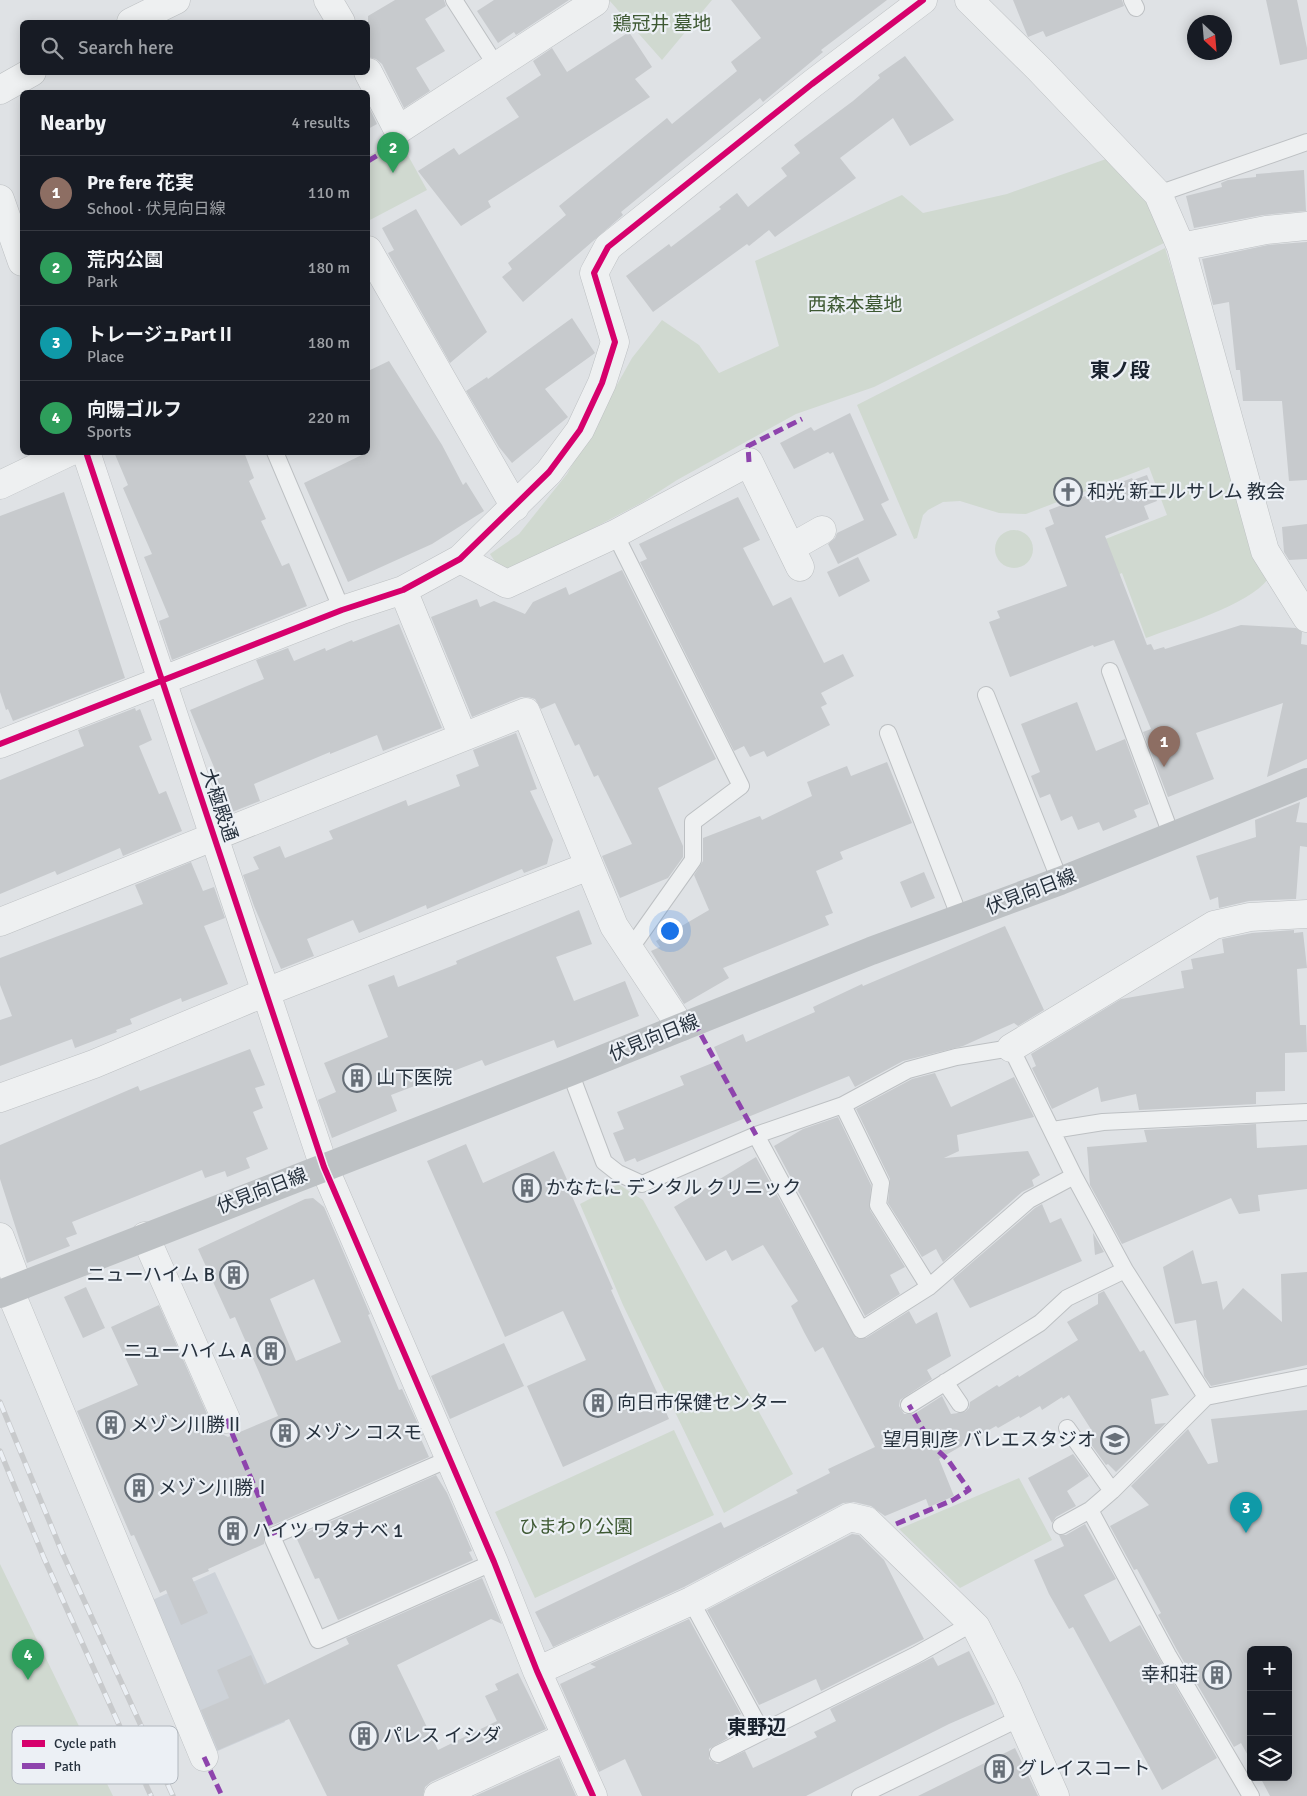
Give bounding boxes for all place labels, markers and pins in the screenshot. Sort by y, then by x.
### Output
pin: 2 [377,132,409,173]
church icon: 和光 新エルサレム 教会 [1053,477,1083,507]
place label: 和光 新エルサレム 教会 [1087,480,1285,504]
pin: 1 [1148,726,1180,767]
building icon: 山下医院 [342,1063,372,1093]
place label: 山下医院 [376,1066,452,1090]
building icon: かなたに デンタル クリニック [512,1173,542,1203]
place label: かなたに デンタル クリニック [546,1176,801,1200]
building icon: ニューハイム B [219,1260,249,1290]
place label: ニューハイム B [86,1263,215,1287]
building icon: ニューハイム A [256,1336,286,1366]
place label: ニューハイム A [123,1339,252,1363]
building icon: 向日市保健センター [583,1388,613,1418]
place label: 向日市保健センター [617,1391,788,1415]
building icon: メゾン川勝Ⅱ [96,1410,126,1440]
place label: メゾン川勝Ⅱ [130,1413,244,1437]
building icon: メゾン コスモ [270,1418,300,1448]
place label: メゾン コスモ [304,1421,422,1445]
school or university icon: 望月則彦 バレエスタジオ [1100,1425,1130,1455]
place label: 望月則彦 バレエスタジオ [883,1428,1096,1452]
building icon: メゾン川勝Ⅰ [124,1473,154,1503]
place label: メゾン川勝Ⅰ [158,1476,272,1500]
pin: 3 [1230,1492,1262,1533]
building icon: ハイツ ワタナベ 1 [218,1516,248,1546]
place label: ハイツ ワタナベ 1 [252,1519,403,1543]
pin: 4 [12,1639,44,1680]
building icon: 幸和荘 [1202,1660,1232,1690]
place label: 幸和荘 [1141,1663,1198,1687]
building icon: パレス イシダ [349,1721,379,1751]
place label: パレス イシダ [383,1724,501,1748]
building icon: グレイスコート [984,1754,1014,1784]
place label: グレイスコート [1018,1757,1150,1781]

